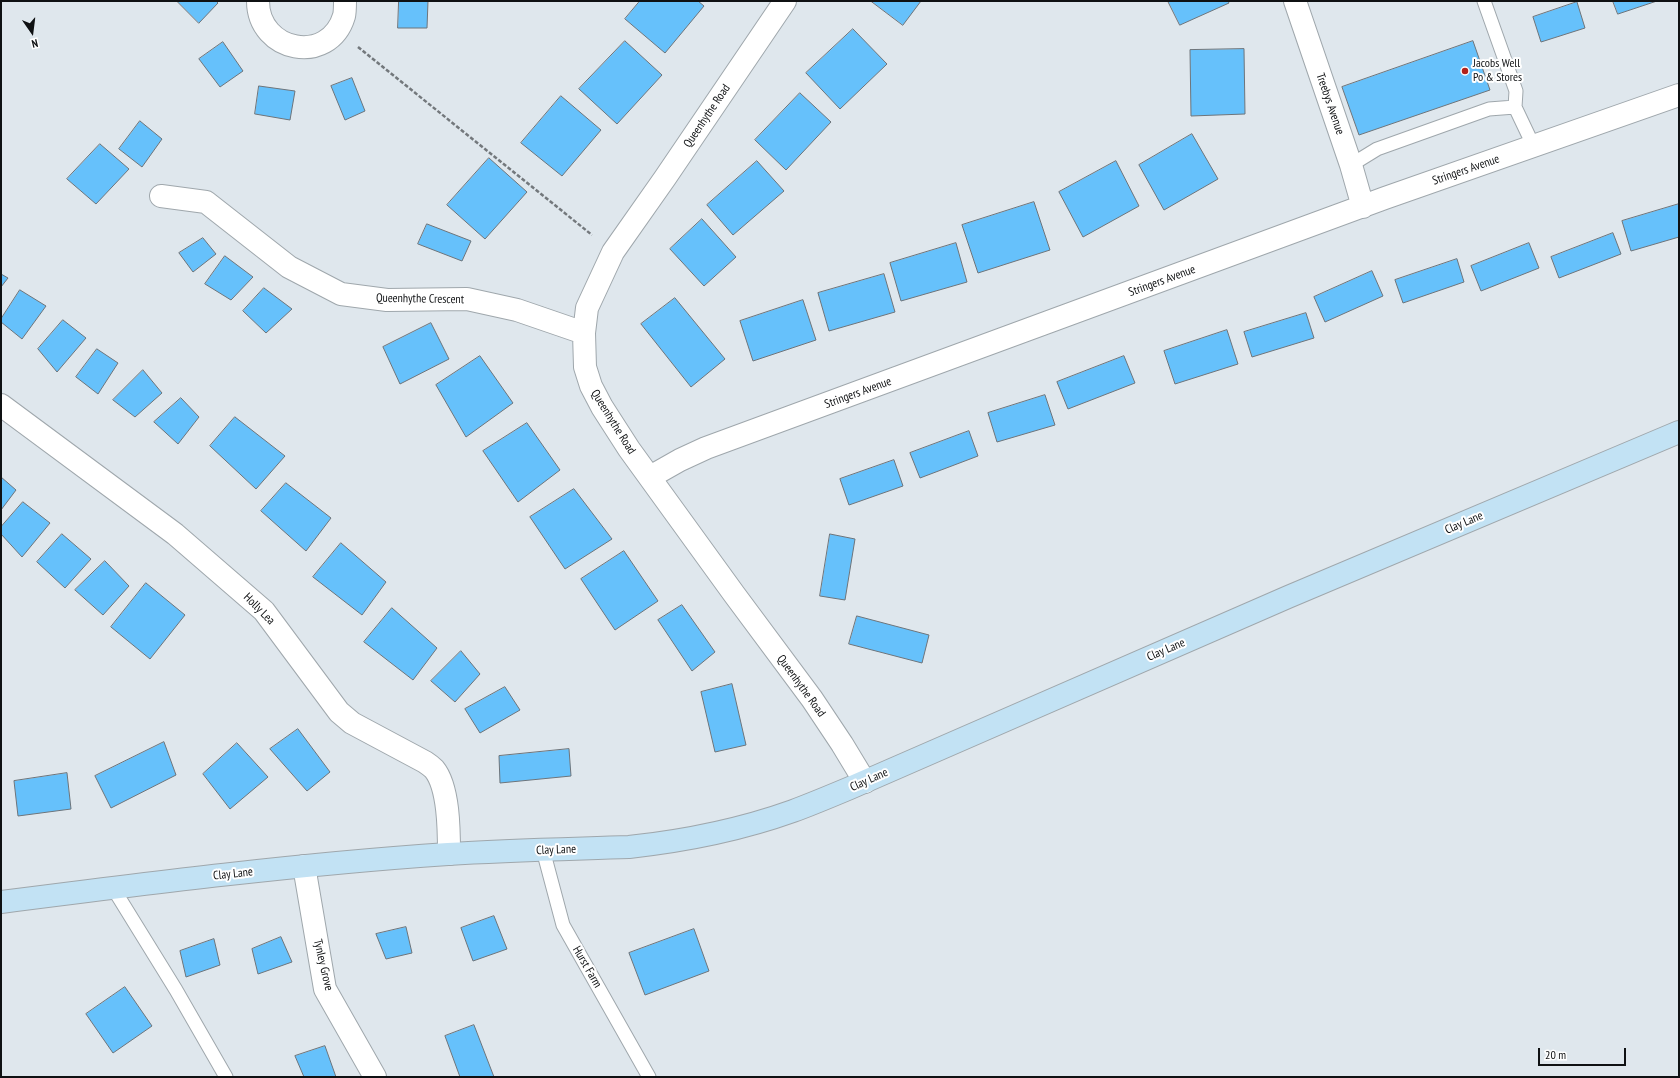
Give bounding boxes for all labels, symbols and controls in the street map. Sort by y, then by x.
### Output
north arrow [12,12,52,52]
text: N [30,36,39,51]
place label: Jacobs Well Po & Stores [1473,57,1522,85]
marker: Jacobs Well Po & Stores [1460,66,1470,76]
street label: Treebys Avenue [1313,71,1347,137]
street label: Queenhythe Road [681,82,733,150]
street label: Stringers Avenue [1431,152,1501,188]
street label: Stringers Avenue [1127,262,1197,300]
street label: Queenhythe Crescent [376,291,464,307]
street label: Stringers Avenue [823,374,893,412]
street label: Queenhythe Road [587,387,639,457]
street label: Clay Lane [1443,509,1485,537]
street label: Holly Lea [240,590,278,628]
street label: Clay Lane [1145,636,1187,664]
street label: Queenhythe Road [774,652,828,720]
street label: Clay Lane [848,765,890,795]
street label: Clay Lane [536,842,576,858]
street label: Clay Lane [212,865,254,883]
street label: Tynley Grove [310,938,336,992]
street label: Hurst Farm [569,944,605,990]
scale bar [1540,1040,1628,1066]
text: 20 m [1545,1047,1566,1062]

